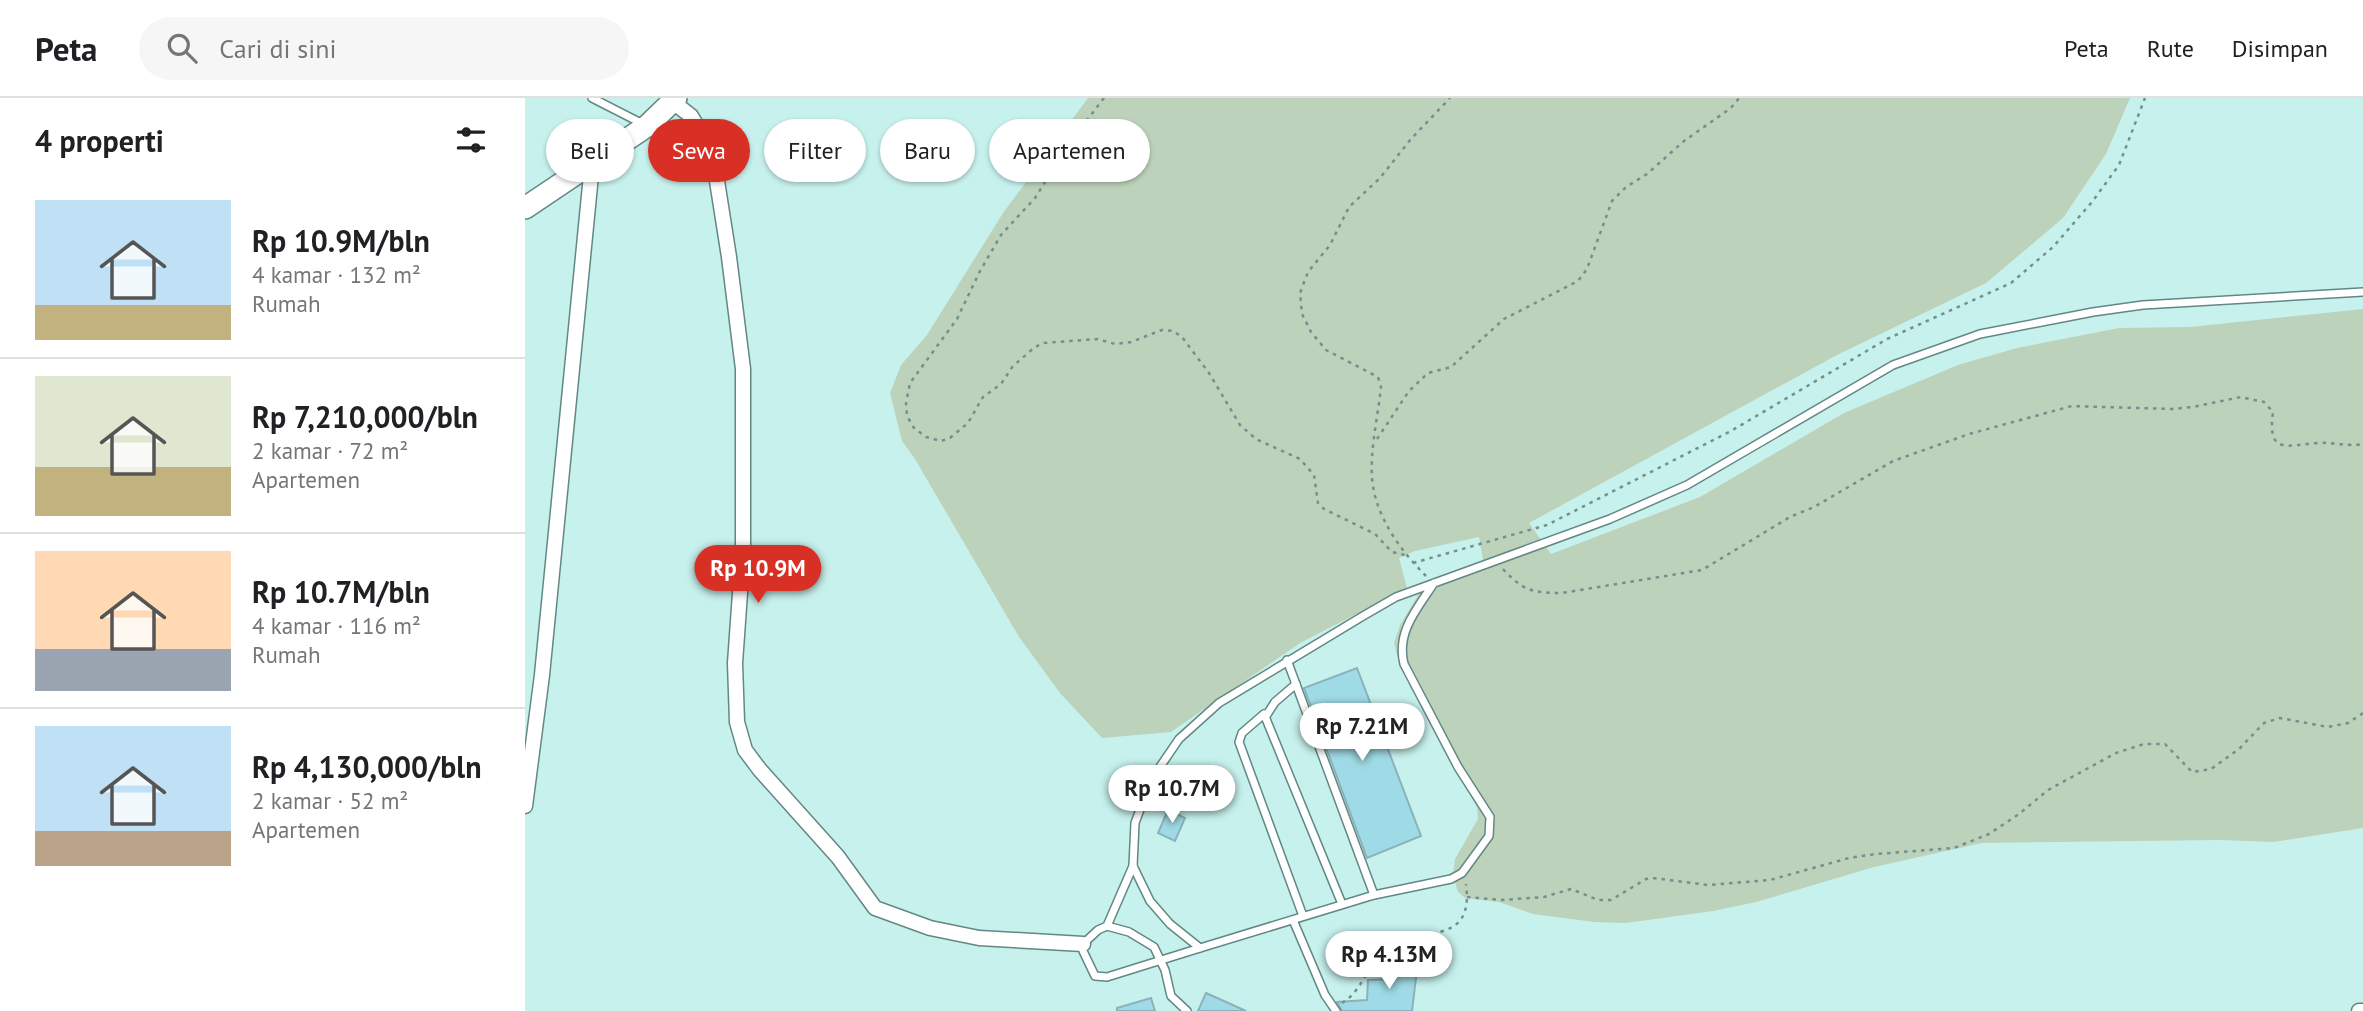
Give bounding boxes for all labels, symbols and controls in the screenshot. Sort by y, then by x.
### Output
search box [139,17,629,80]
text: Peta [35,27,97,70]
icon: search [163,29,201,67]
text: Cari di sini [219,32,336,65]
text: Peta [2064,33,2109,64]
text: Rute [2147,33,2194,64]
text: Disimpan [2232,33,2328,64]
chip: Beli [546,119,634,182]
chip: Sewa [648,119,750,182]
chip: Filter [764,119,866,182]
chip: Baru [880,119,975,182]
chip: Apartemen [989,119,1150,182]
text: 4 properti [35,121,164,160]
icon: filters [452,121,490,159]
text: Rp 10.9M/bln [252,221,430,260]
icon: home [91,228,175,312]
text: 4 kamar · 132 m² [252,260,421,289]
text: Rumah [252,289,321,318]
text: Rp 7,210,000/bln [252,397,478,436]
icon: home [91,404,175,488]
text: 2 kamar · 72 m² [252,436,408,465]
text: Apartemen [252,465,360,494]
pin: Rp 10.9M [686,546,830,605]
text: Rp 10.9M [710,553,806,582]
text: Rp 10.7M/bln [252,572,430,611]
icon: home [91,579,175,663]
text: 4 kamar · 116 m² [252,611,421,640]
text: Rumah [252,640,321,669]
pin: Rp 7.21M [1290,704,1434,763]
text: Rp 7.21M [1316,711,1408,740]
text: Rp 4,130,000/bln [252,747,482,786]
icon: home [91,754,175,838]
pin: Rp 10.7M [1100,766,1244,825]
text: Rp 10.7M [1124,773,1220,802]
text: 2 kamar · 52 m² [252,786,408,815]
text: Apartemen [252,815,360,844]
pin: Rp 4.13M [1317,932,1461,991]
text: Rp 4.13M [1341,939,1437,968]

